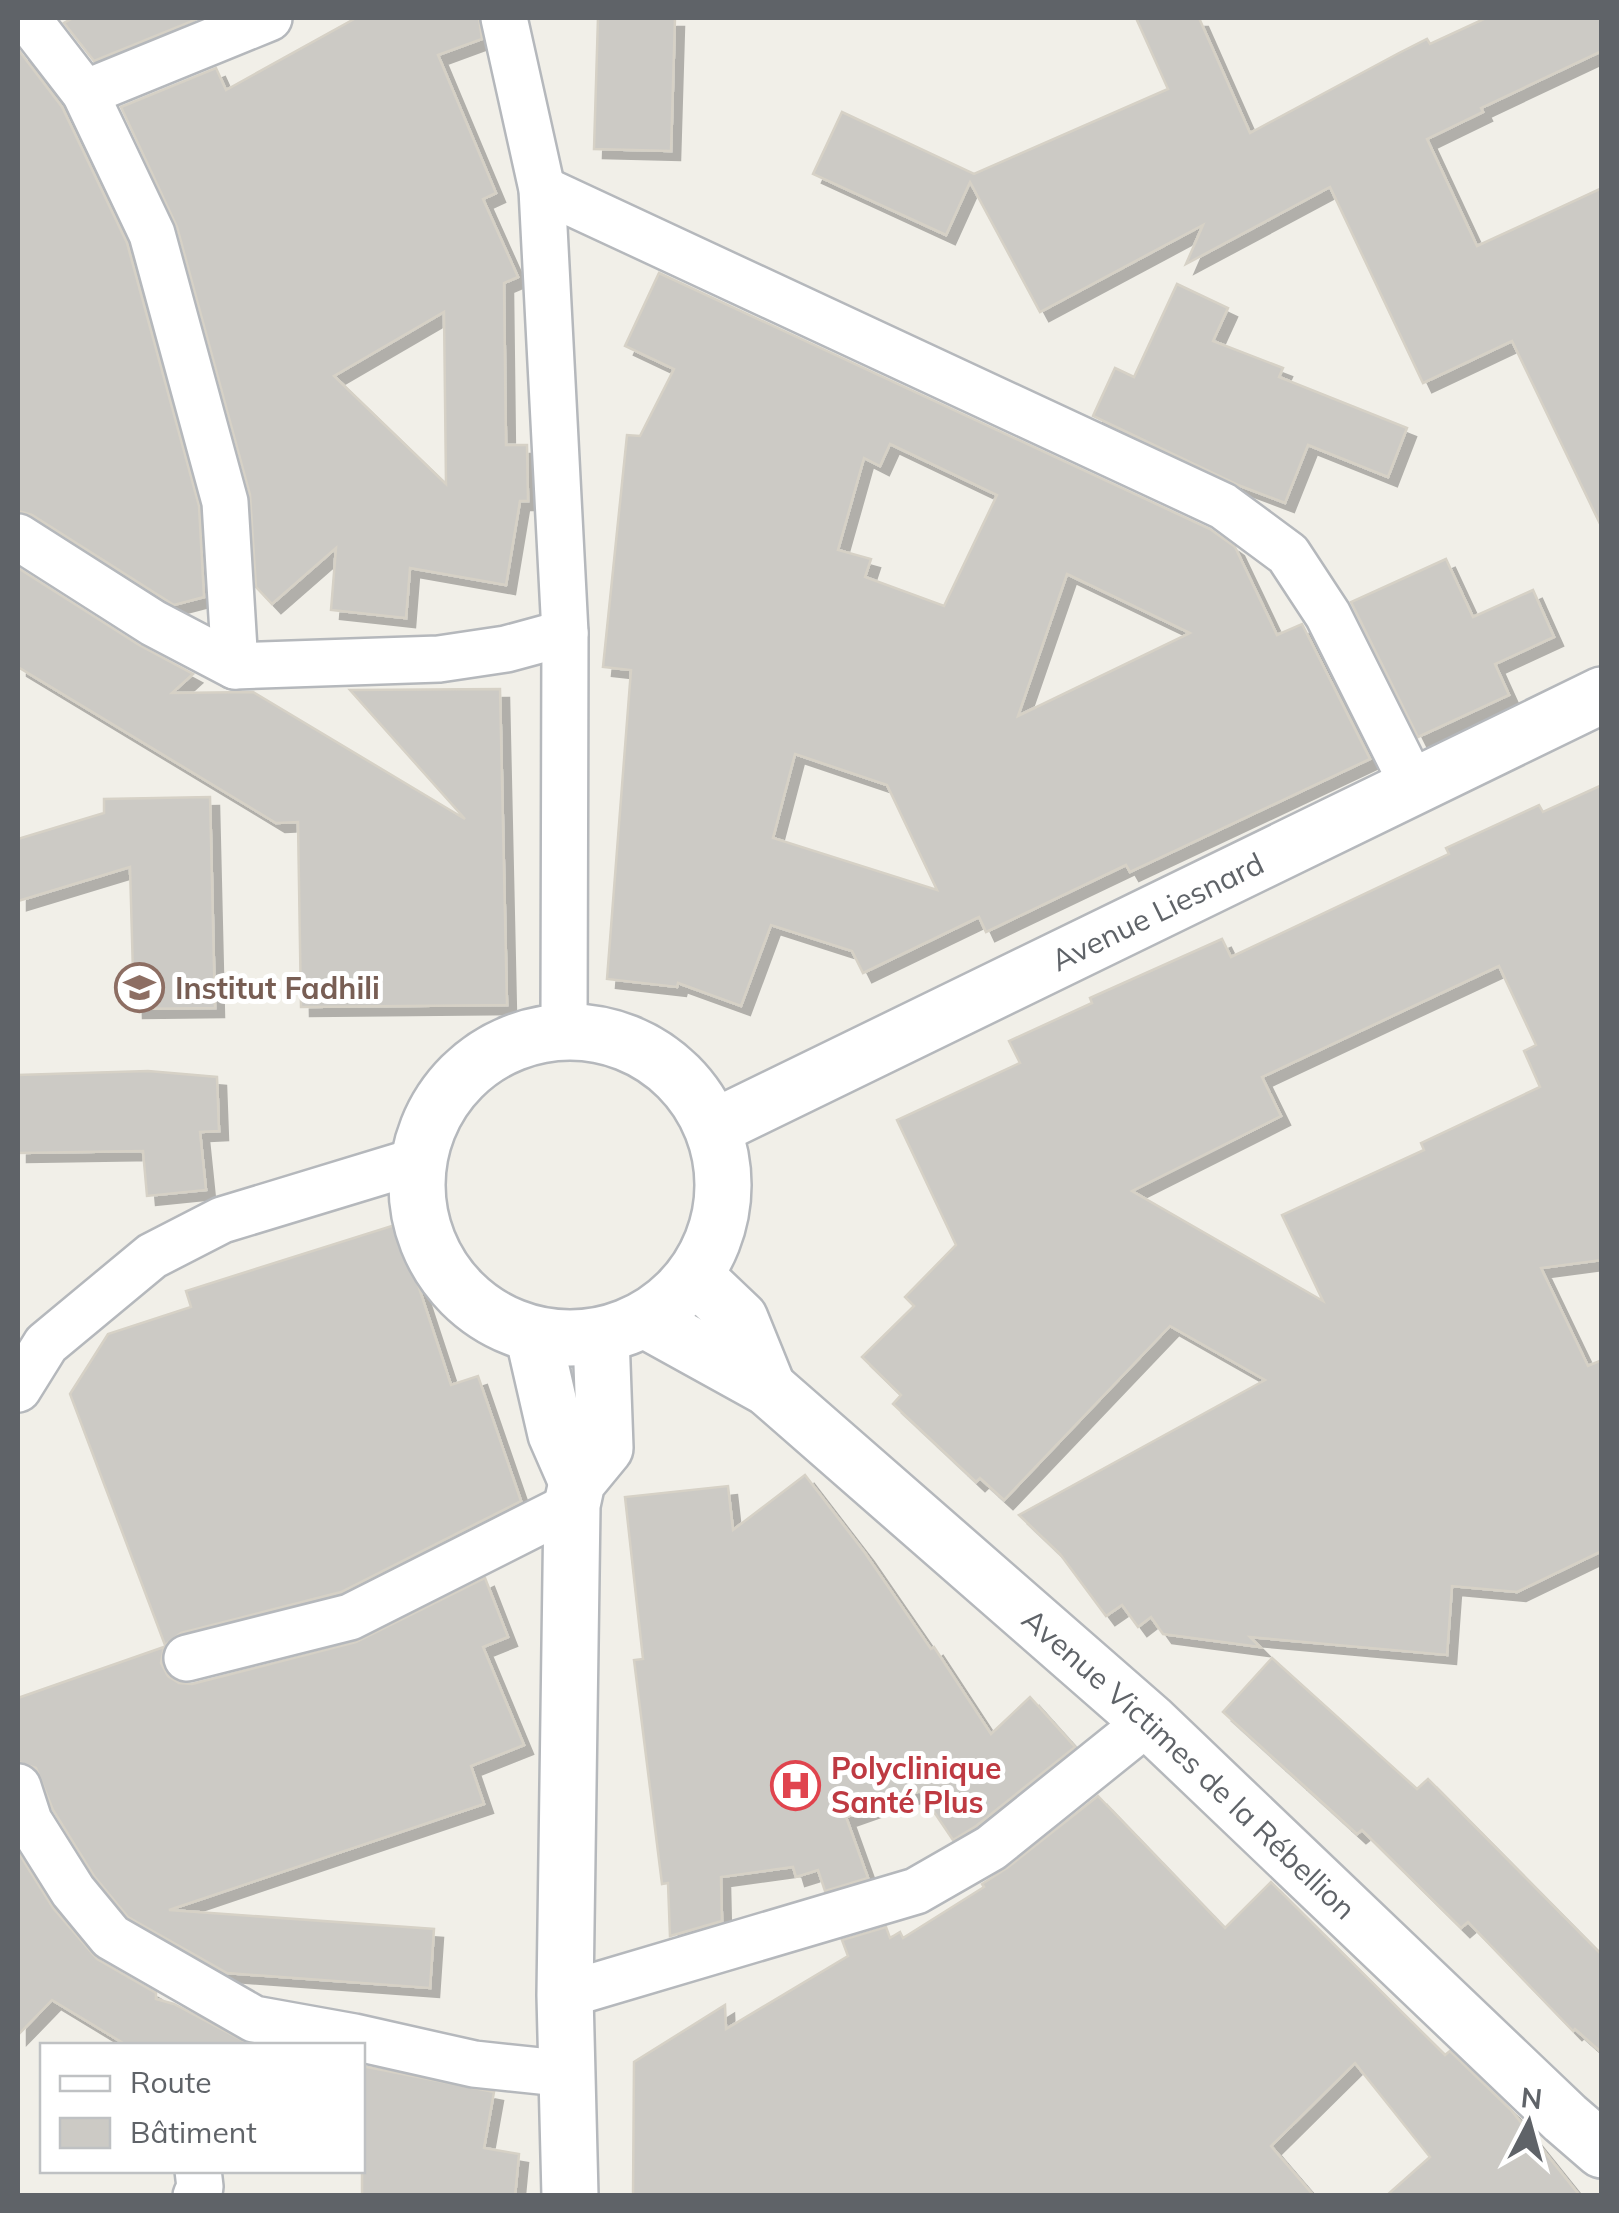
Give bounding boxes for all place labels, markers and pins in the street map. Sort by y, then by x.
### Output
school or university icon: Institut Fadhili [114,962,166,1014]
place label: Institut Fadhili [175,969,380,1007]
place label: Polyclinique Santé Plus [831,1749,1001,1821]
hospital icon: Polyclinique Santé Plus [770,1759,822,1811]

